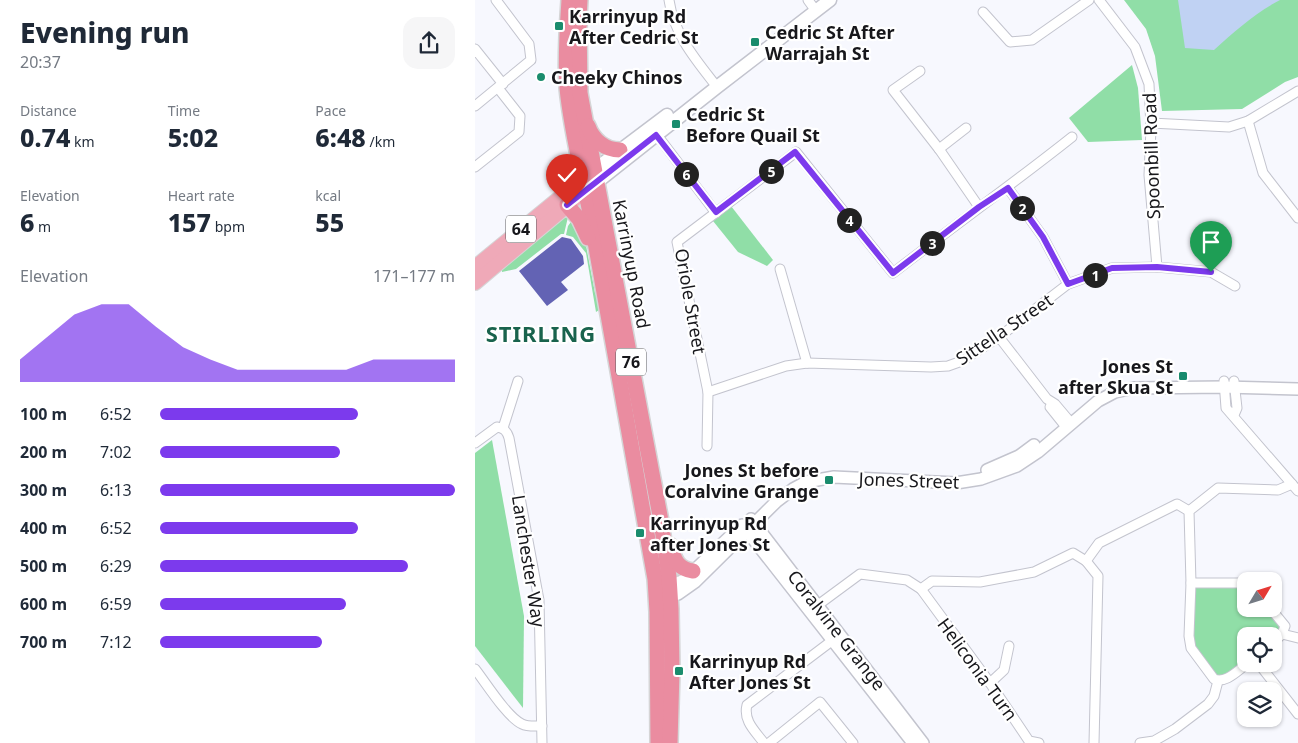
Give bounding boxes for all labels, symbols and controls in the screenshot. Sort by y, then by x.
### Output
place label: Karrinyup Rd After Cedric St [569,4,699,49]
text: Evening run [20,13,189,51]
button: share [403,17,455,69]
marker: Karrinyup Rd After Cedric St [553,20,565,32]
place label: Cedric St After Warrajah St [765,20,895,65]
marker: Cedric St After Warrajah St [749,36,761,48]
text: 20:37 [20,51,61,73]
place label: Cheeky Chinos [551,65,683,89]
marker: Cheeky Chinos [535,71,547,83]
street label: Spoonbill Road [1137,92,1165,220]
text: Distance [20,101,77,120]
text: Time [168,101,200,120]
text: Pace [315,101,346,120]
place label: Cedric St Before Quail St [686,102,820,147]
marker: Cedric St Before Quail St [670,118,682,130]
text: 0.74 [20,120,70,154]
text: 5:02 [168,120,218,154]
text: 6:48 [315,120,366,154]
text: km [70,132,95,151]
text: /km [366,132,395,151]
pin [546,154,588,205]
pin: 5 [759,158,783,184]
icon: check [553,161,581,189]
pin: 6 [673,162,699,186]
text: 5 [767,162,776,181]
text: 6 [682,165,691,184]
text: Elevation [20,186,80,205]
text: Heart rate [168,186,235,205]
text: kcal [315,186,341,205]
pin: 2 [1009,196,1035,220]
street label: Karrinyup Road [608,197,656,331]
text: 2 [1018,199,1027,218]
text: 6 [20,205,34,239]
text: 157 [168,205,211,239]
text: 55 [315,205,344,239]
pin: 4 [837,208,861,232]
text: 4 [845,211,854,230]
road number: 64 [506,215,536,242]
text: m [34,217,51,236]
text: bpm [211,217,245,236]
pin [1190,221,1232,272]
icon: arrive [1197,228,1225,256]
pin: 3 [919,230,945,256]
text: 3 [928,234,937,253]
street label: Oriole Street [670,246,712,356]
pin: 1 [1083,262,1107,288]
text: Elevation [20,265,88,287]
text: 171–177 m [373,265,455,287]
text: 1 [1091,266,1100,285]
street label: Sittella Street [951,287,1058,370]
district label: STIRLING [486,318,596,348]
road number: 76 [616,348,646,376]
place label: Jones St after Skua St [1058,354,1173,399]
marker: Jones St after Skua St [1177,370,1189,382]
text: 100 m [20,403,67,425]
text: 6:52 [100,403,132,425]
text: 200 m [20,441,67,463]
text: 7:02 [100,441,132,463]
place label: Jones St before Coralvine Grange [664,458,819,503]
street label: Jones Street [856,466,960,494]
marker: Jones St before Coralvine Grange [823,474,835,486]
text: 300 m [20,479,67,501]
text: 6:13 [100,479,132,501]
street label: Lanchester Way [507,493,551,630]
place label: Karrinyup Rd after Jones St [650,511,770,556]
text: 400 m [20,517,67,539]
text: 6:52 [100,517,132,539]
marker: Karrinyup Rd after Jones St [634,527,646,539]
text: 500 m [20,555,67,577]
text: 6:29 [100,555,132,577]
street label: Coralvine Grange [782,565,892,695]
north arrow [1237,572,1283,618]
map controls [1237,572,1282,727]
text: 600 m [20,593,67,615]
text: 6:59 [100,593,132,615]
street label: Heliconia Turn [933,613,1023,725]
button: locate [1237,627,1282,672]
text: 700 m [20,631,67,653]
text: 7:12 [100,631,132,653]
place label: Karrinyup Rd After Jones St [689,649,811,694]
marker: Karrinyup Rd After Jones St [673,665,685,677]
button: layers [1237,682,1282,727]

